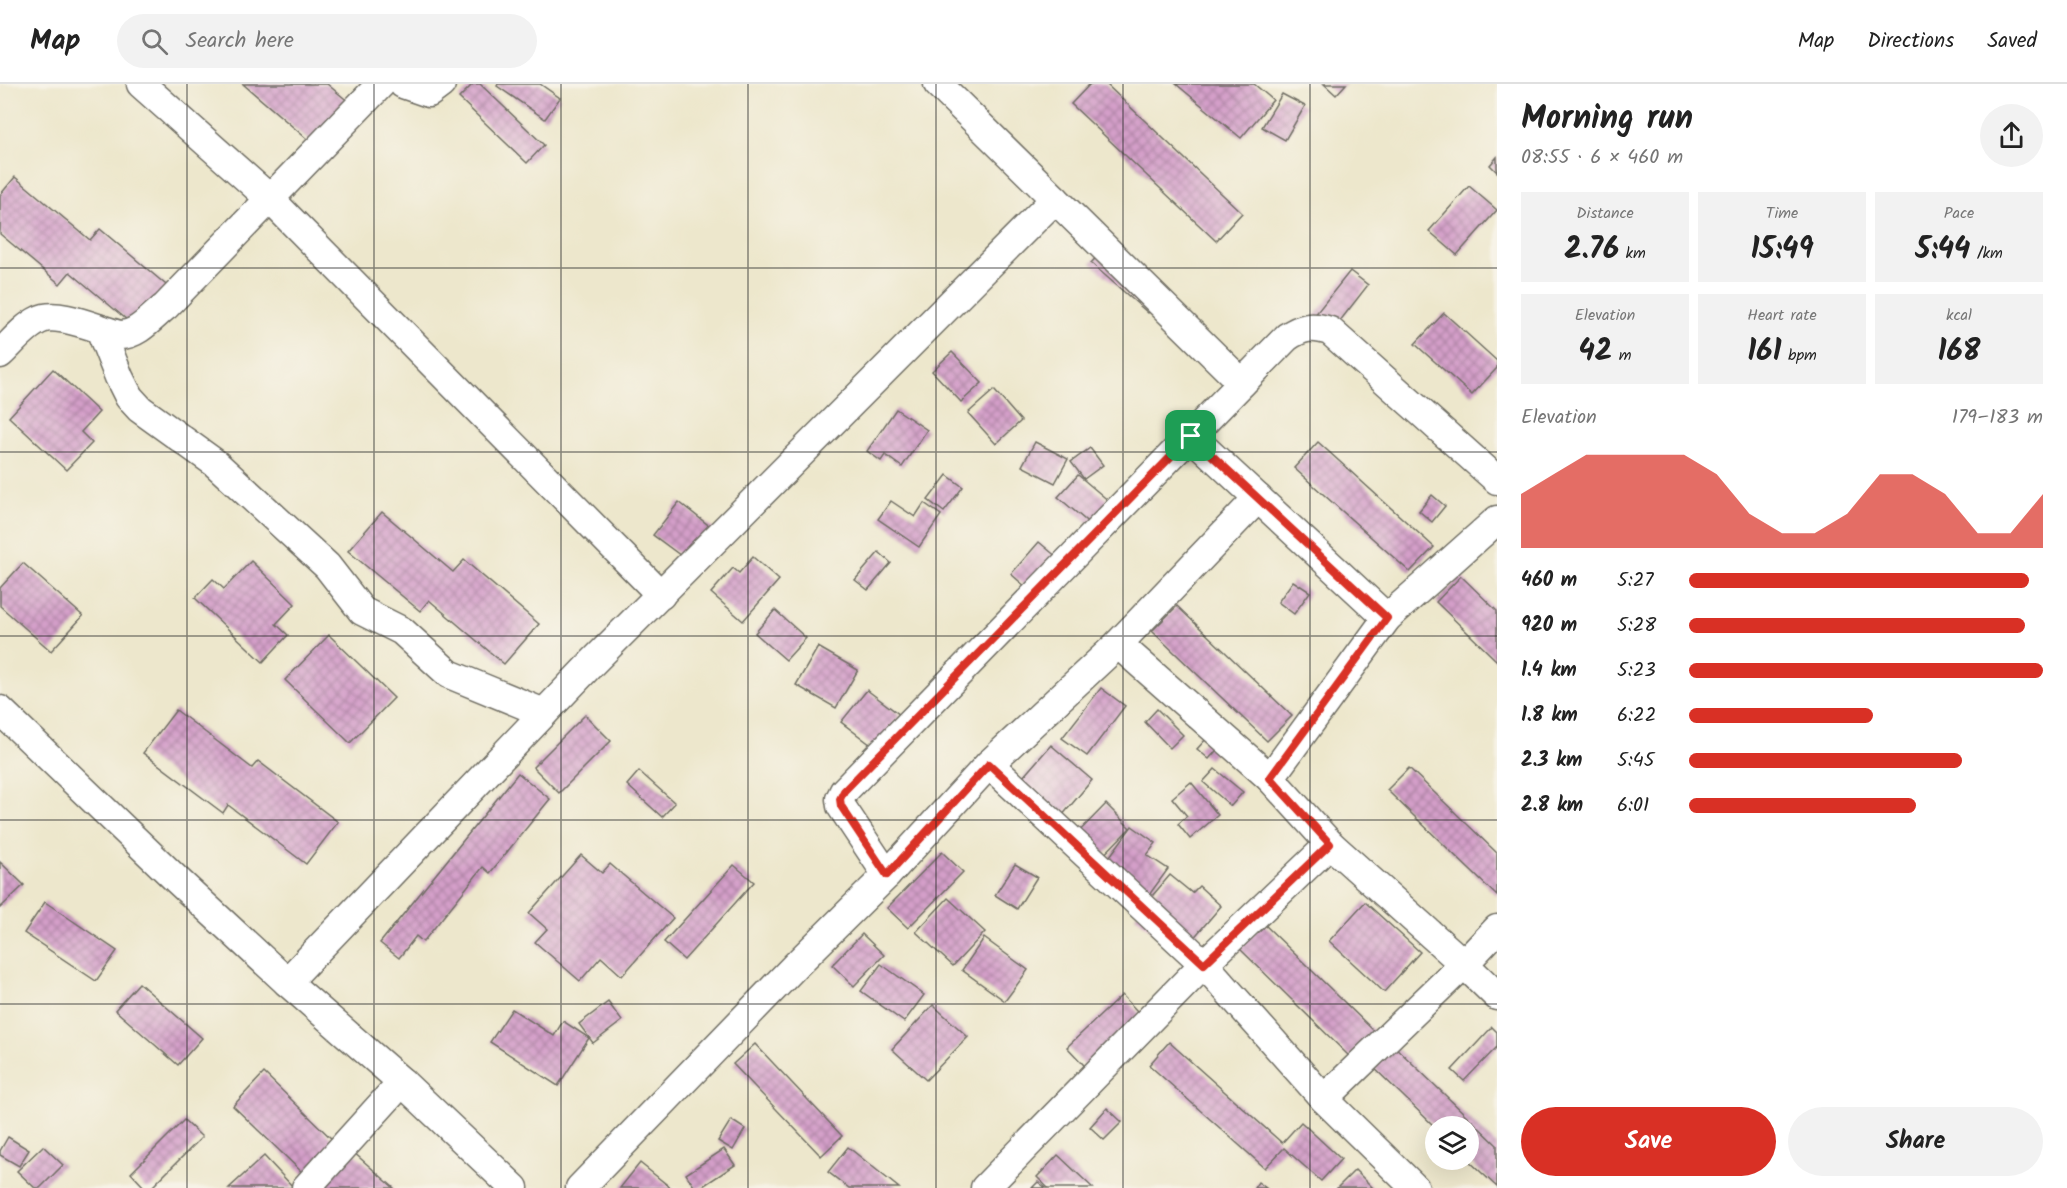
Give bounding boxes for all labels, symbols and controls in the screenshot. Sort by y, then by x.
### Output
search box [117,14,537,68]
text: Map [30,19,81,64]
text: Search here [186,24,294,59]
icon: search [138,25,171,58]
text: Map [1798,25,1834,58]
text: Directions [1867,25,1954,58]
text: Saved [1987,25,2037,58]
text: Morning run [1521,93,1693,146]
button: share [1980,104,2043,167]
text: 08:55 · 6 × 460 m [1521,142,1683,174]
text: Distance [1576,201,1634,226]
text: Time [1766,201,1798,226]
text: Pace [1944,201,1974,226]
text: 2.76 [1564,226,1619,274]
text: 15:49 [1750,226,1814,274]
text: 5:44 [1915,226,1970,274]
text: km [1619,241,1646,266]
text: /km [1970,241,2003,266]
text: Elevation [1575,303,1635,328]
text: Heart rate [1747,303,1817,328]
text: kcal [1946,303,1972,328]
text: 42 [1579,328,1612,376]
text: 161 [1747,328,1782,376]
text: 168 [1937,328,1981,376]
text: m [1612,343,1632,368]
text: bpm [1782,343,1817,368]
text: Elevation [1521,402,1597,434]
text: 179–183 m [1952,402,2043,434]
pin [1165,410,1216,461]
icon: arrive [1174,419,1207,452]
text: 460 m [1521,565,1577,597]
text: 5:27 [1617,565,1654,597]
text: 920 m [1521,610,1577,642]
text: 5:28 [1617,610,1656,642]
text: 1.4 km [1521,655,1577,687]
text: 5:23 [1617,655,1656,687]
text: 1.8 km [1521,700,1578,732]
text: 6:22 [1617,700,1656,732]
text: 2.3 km [1521,745,1582,777]
text: 5:45 [1617,745,1654,777]
text: 2.8 km [1521,790,1583,822]
text: 6:01 [1617,790,1649,822]
button: Save [1521,1107,1776,1176]
button: Share [1788,1107,2043,1176]
map controls [1425,1116,1479,1170]
button: layers [1425,1116,1479,1170]

